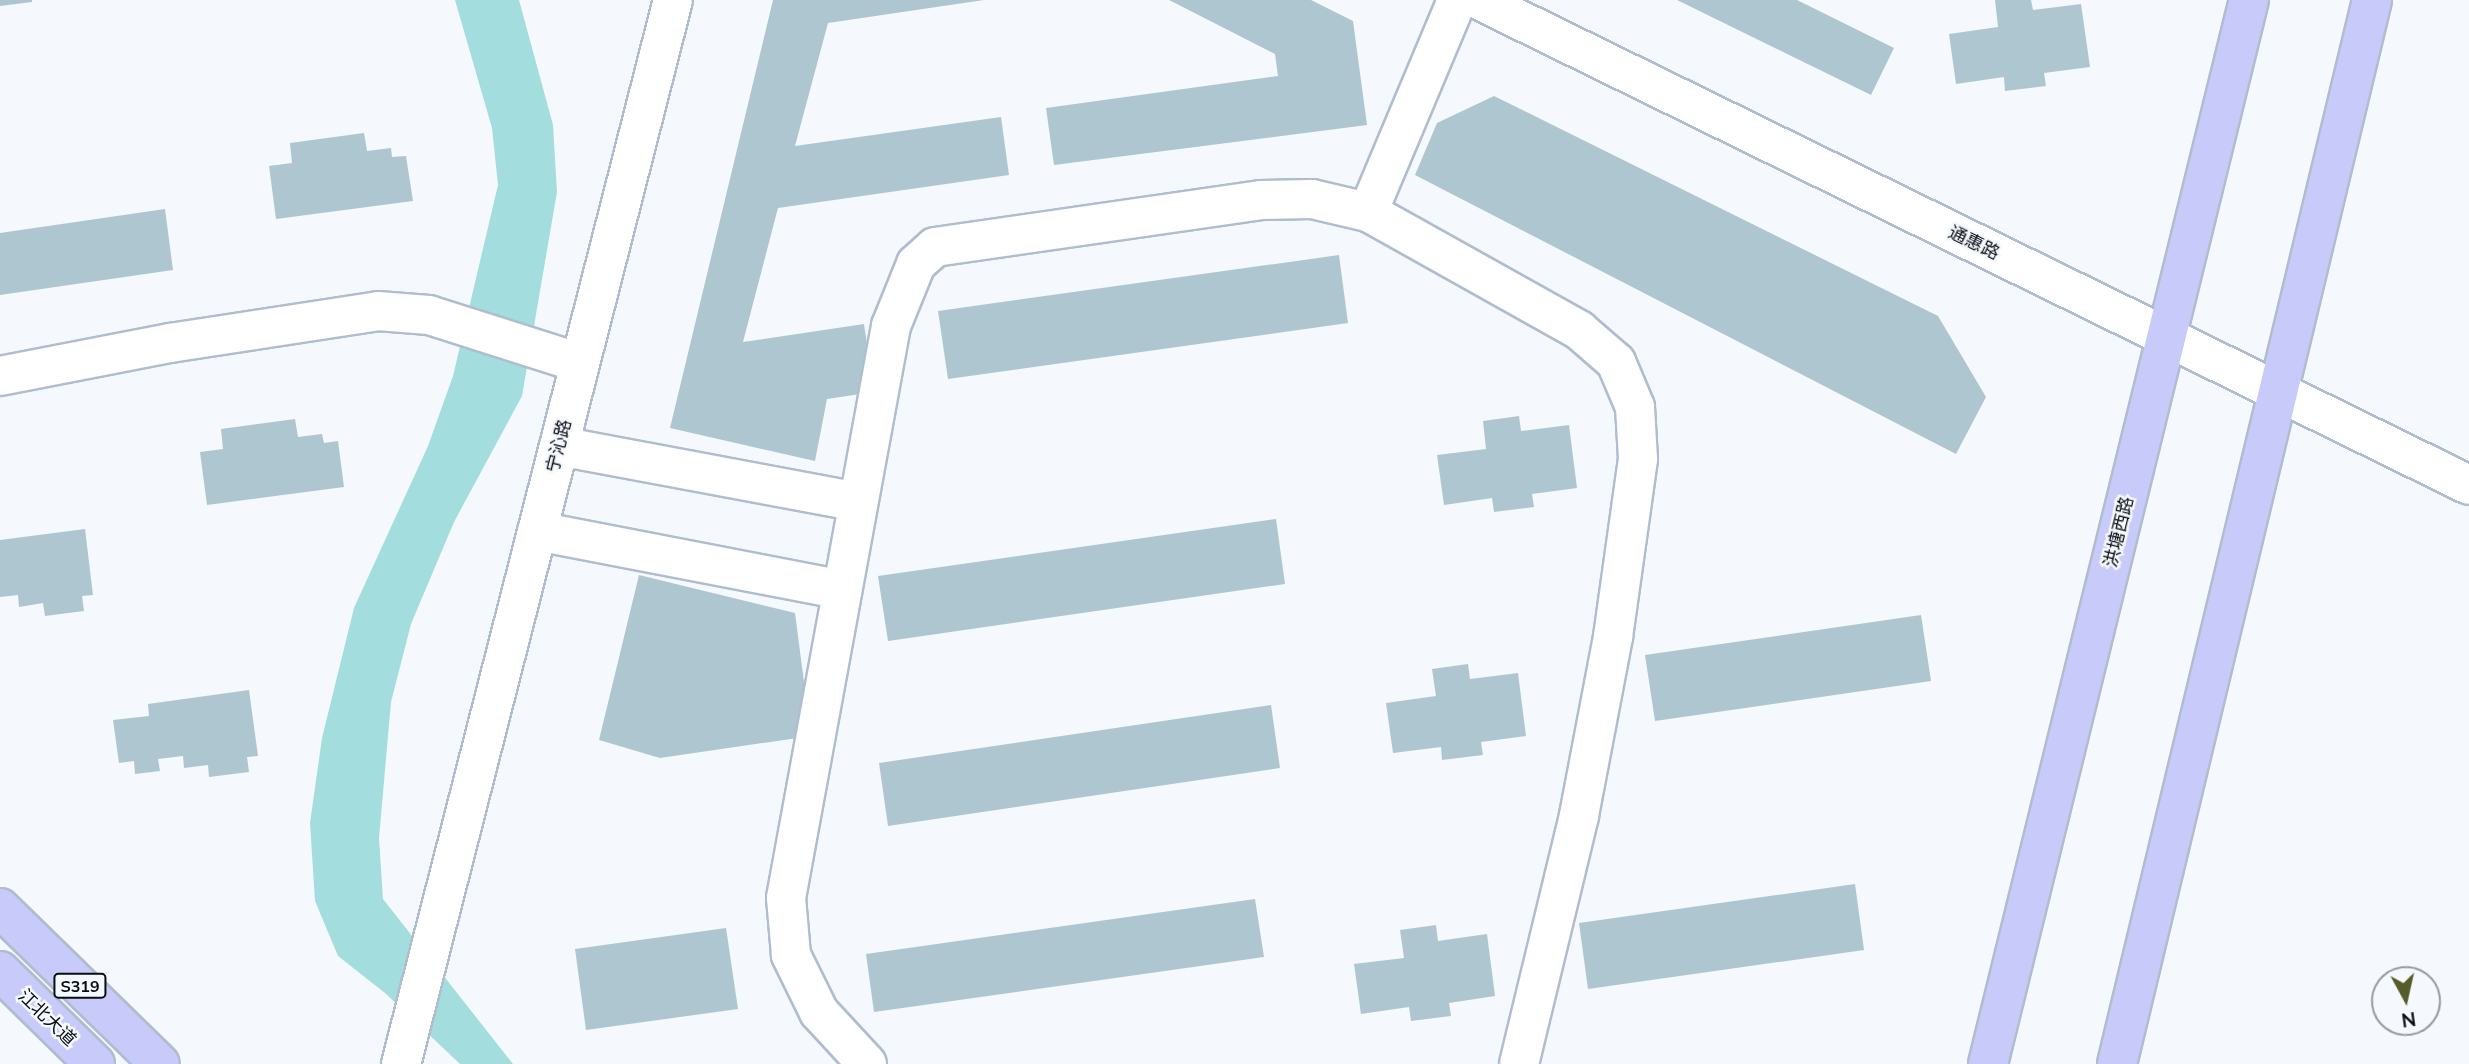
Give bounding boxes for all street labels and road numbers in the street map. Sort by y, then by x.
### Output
street label: 通惠路 [1945,221,2003,265]
street label: 宁沁路 [542,417,576,475]
street label: 洪塘西路 [2100,494,2138,570]
road number: S319 [52,974,108,998]
street label: 江北大道 [14,985,80,1051]

